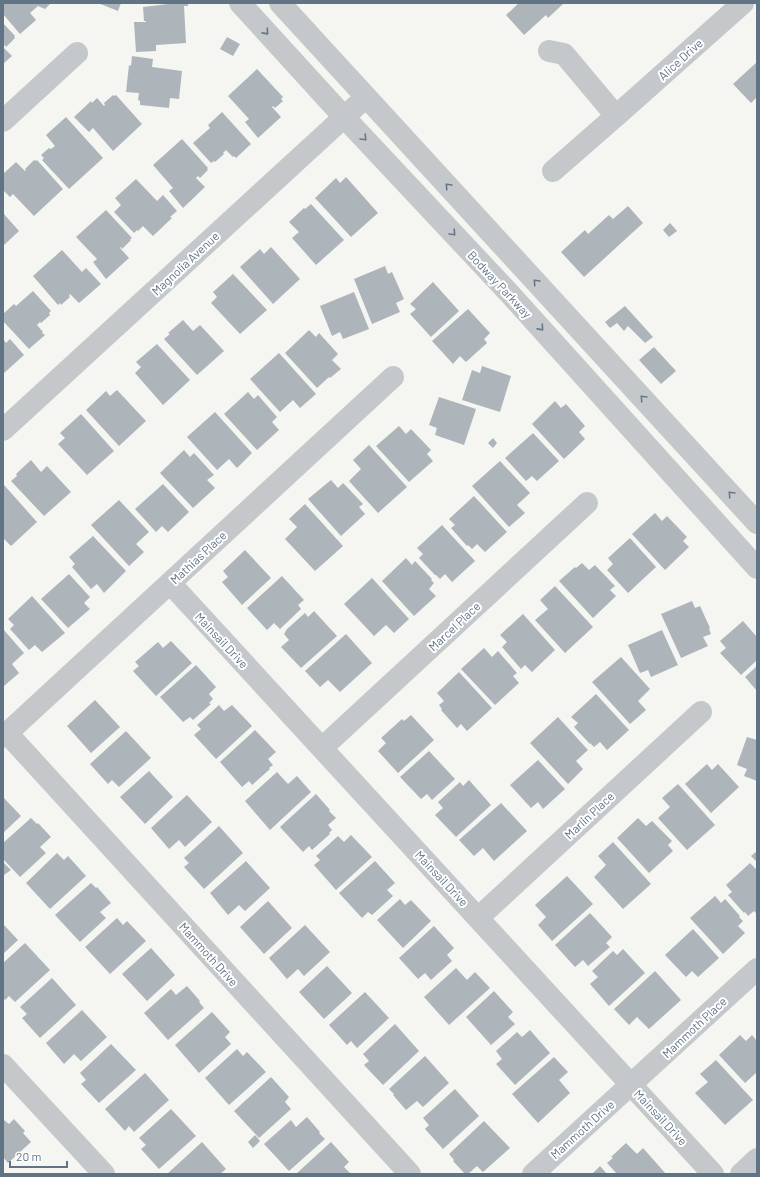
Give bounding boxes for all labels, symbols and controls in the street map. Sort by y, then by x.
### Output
one-way arrow [261,27,269,35]
street label: Alice Drive [655,35,705,83]
one-way arrow [359,133,366,141]
one-way arrow [445,183,453,191]
street label: Magnolia Avenue [149,228,221,298]
one-way arrow [448,228,455,235]
street label: Bodway Parkway [465,247,535,321]
one-way arrow [533,279,541,287]
one-way arrow [536,323,543,331]
one-way arrow [640,395,647,403]
one-way arrow [728,491,735,499]
street label: Mathias Place [167,528,229,586]
street label: Marcel Place [425,599,483,653]
street label: Mainsail Drive [193,609,251,671]
street label: Marlin Place [561,789,617,841]
street label: Mainsail Drive [413,847,471,909]
street label: Mammoth Drive [177,919,241,989]
street label: Mammoth Place [659,994,729,1060]
street label: Mainsail Drive [632,1086,690,1148]
street label: Mammoth Drive [547,1097,617,1161]
scale bar [10,1143,67,1169]
text: 20 m [16,1149,42,1163]

